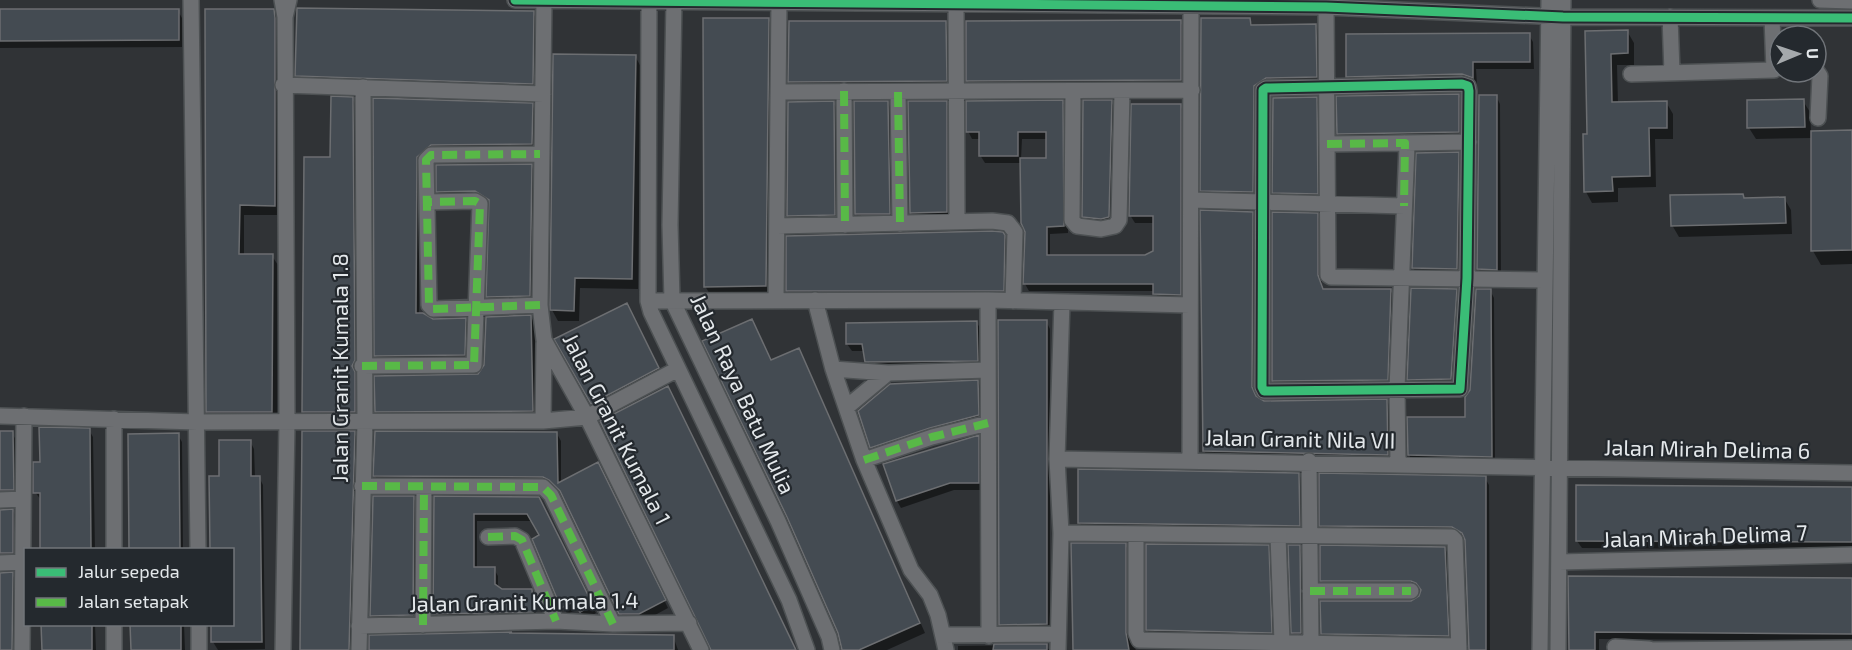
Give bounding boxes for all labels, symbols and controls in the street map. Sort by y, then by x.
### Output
north arrow [1768,24,1828,84]
text: U [1804,48,1823,59]
street label: Jalan Granit Kumala 1.8 [326,253,352,483]
street label: Jalan Raya Batu Mulia [686,290,802,498]
street label: Jalan Granit Kumala 1 [558,329,677,529]
street label: Jalan Granit Nila VII [1204,423,1396,453]
street label: Jalan Mirah Delima 6 [1604,433,1810,463]
street label: Jalan Mirah Delima 7 [1602,518,1808,552]
legend [24,548,234,626]
text: Jalur sepeda [78,560,180,582]
street label: Jalan Granit Kumala 1.4 [409,586,639,616]
text: Jalan setapak [78,590,189,612]

